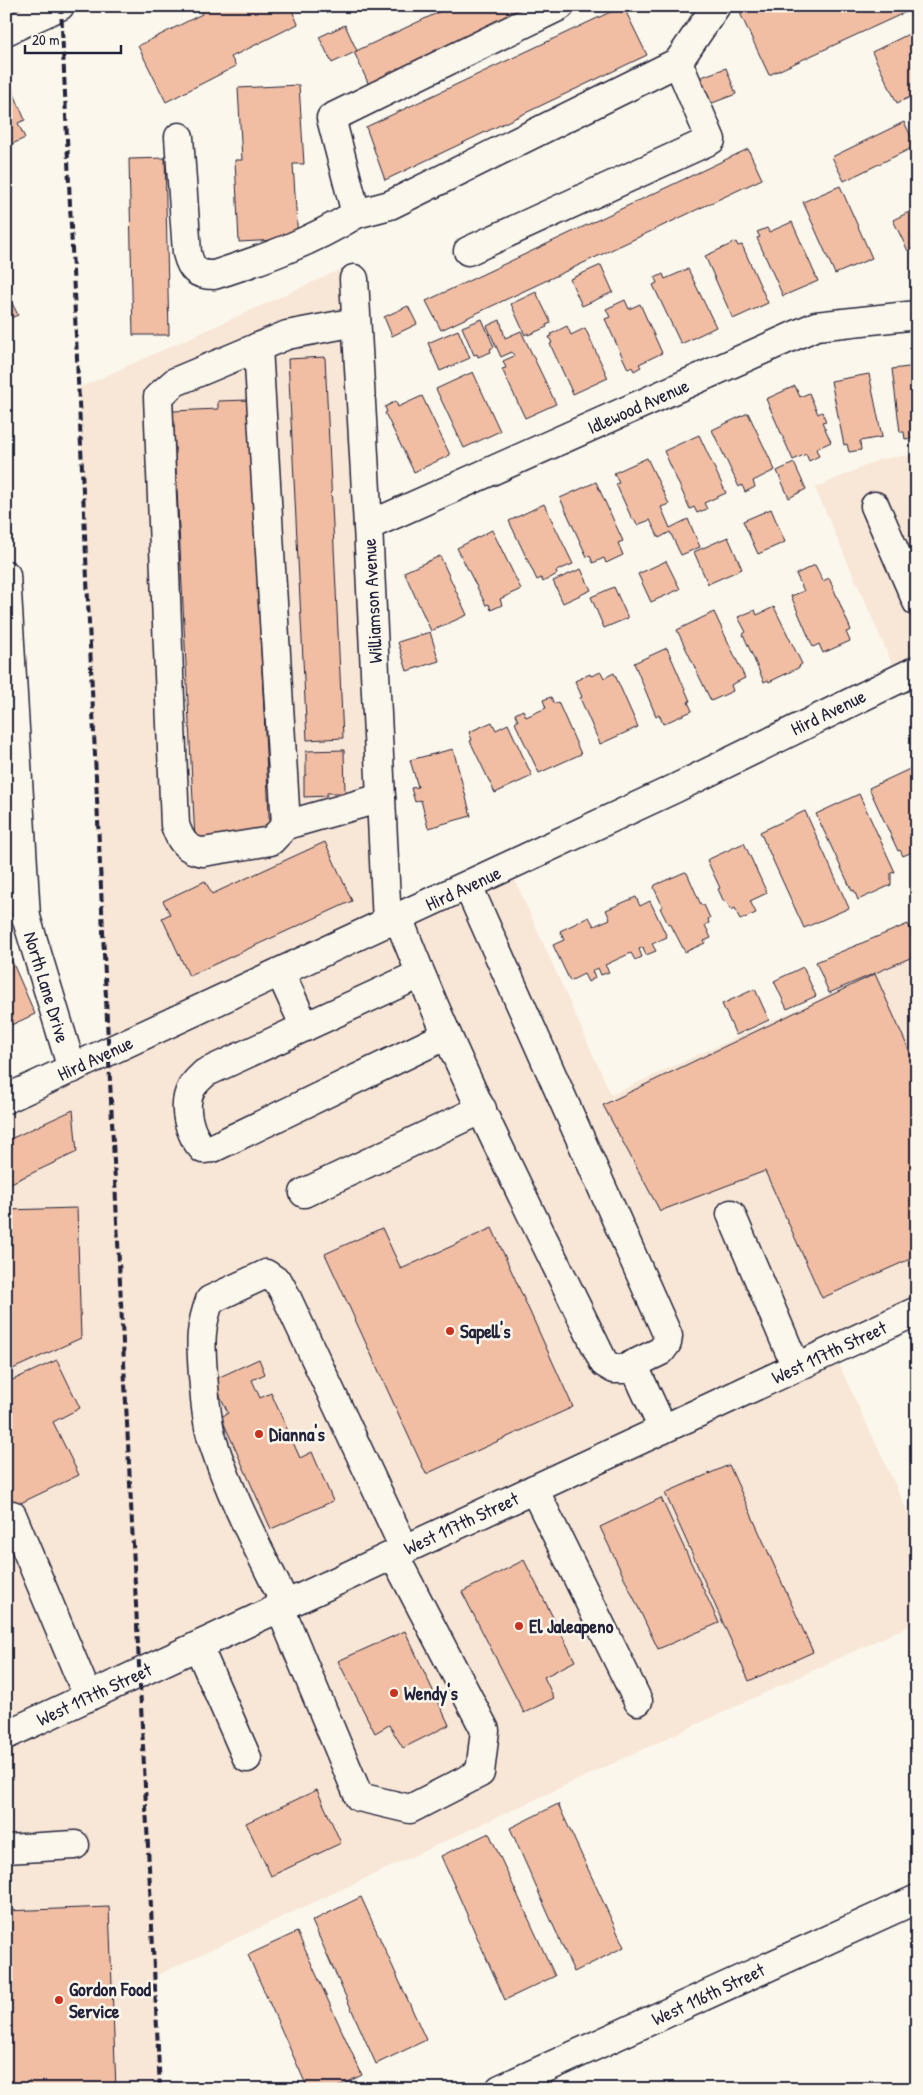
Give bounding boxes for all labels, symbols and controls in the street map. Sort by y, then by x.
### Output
scale bar [25,22,121,54]
text: 20 m [32,29,59,50]
street label: Idlewood Avenue [583,372,693,440]
street label: Williamson Avenue [356,538,388,664]
street label: Hird Avenue [786,682,870,741]
street label: Hird Avenue [421,859,505,917]
street label: North Lane Drive [18,928,76,1046]
street label: Hird Avenue [53,1029,137,1087]
street label: West 117th Street [767,1314,891,1390]
place label: Sapell's [460,1318,511,1345]
marker: Sapell's [444,1325,456,1337]
place label: Dianna's [269,1421,325,1447]
marker: Dianna's [253,1428,265,1440]
street label: West 117th Street [399,1485,523,1561]
place label: El Jaleapeno [529,1613,614,1640]
marker: El Jaleapeno [513,1620,525,1632]
street label: West 117th Street [32,1656,156,1732]
place label: Wendy's [404,1680,458,1707]
marker: Wendy's [388,1687,400,1699]
street label: West 116th Street [647,1956,769,2032]
place label: Gordon Food Service [69,1976,152,2024]
marker: Gordon Food Service [53,1994,65,2006]

